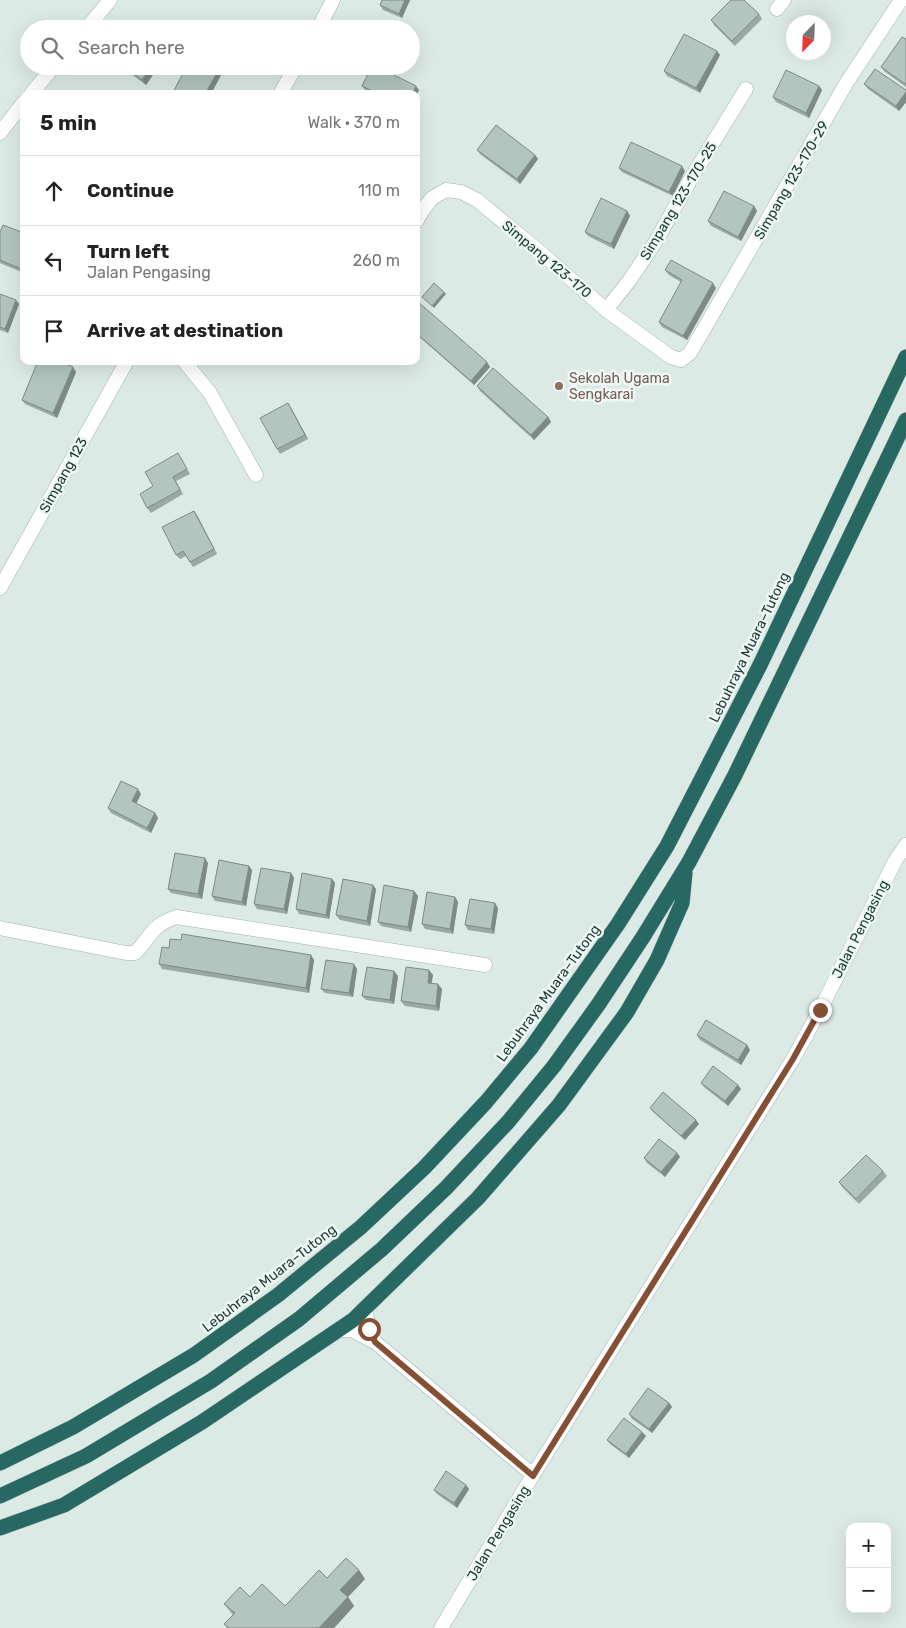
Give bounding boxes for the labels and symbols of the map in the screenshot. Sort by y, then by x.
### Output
north arrow [786,15,831,60]
street label: Simpang 123-170-29 [750,118,832,243]
street label: Simpang 123-170-25 [636,139,720,263]
street label: Simpang 123-170 [498,217,595,302]
place label: Sekolah Ugama Sengkarai [569,370,670,403]
marker: Sekolah Ugama Sengkarai [553,380,565,392]
street label: Simpang 123 [36,435,91,516]
street label: Lebuhraya Muara–Tutong [706,569,793,725]
street label: Jalan Pengasing [828,877,893,981]
street label: Lebuhraya Muara–Tutong [493,921,604,1065]
route end [809,999,832,1022]
street label: Lebuhraya Muara–Tutong [199,1221,340,1336]
route start [358,1318,381,1341]
street label: Jalan Pengasing [463,1482,534,1584]

